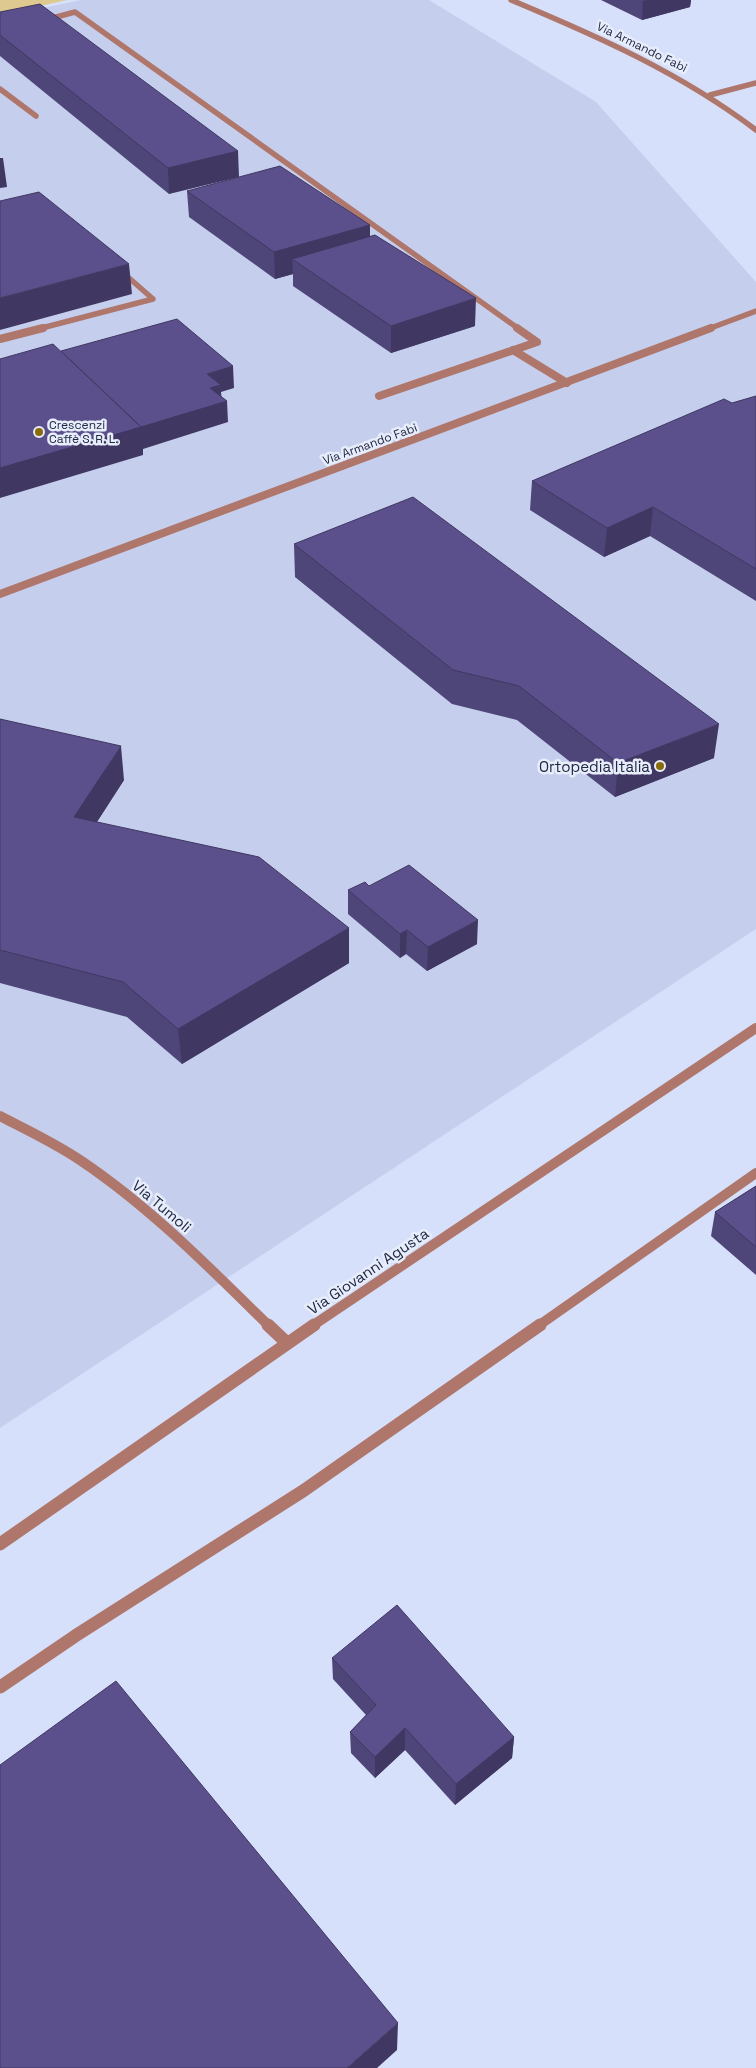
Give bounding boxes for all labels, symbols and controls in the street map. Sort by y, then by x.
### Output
street label: Via Armando Fabi [594,18,690,76]
place label: Crescenzi Caffè S. R. L. [49,417,118,447]
street label: Via Armando Fabi [321,420,419,468]
marker: Crescenzi Caffè S. R. L. [33,426,45,438]
place label: Ortopedia Italia [539,757,650,776]
marker: Ortopedia Italia [654,760,666,772]
street label: Via Tumoli [129,1176,195,1236]
street label: Via Giovanni Agusta [304,1223,432,1318]

